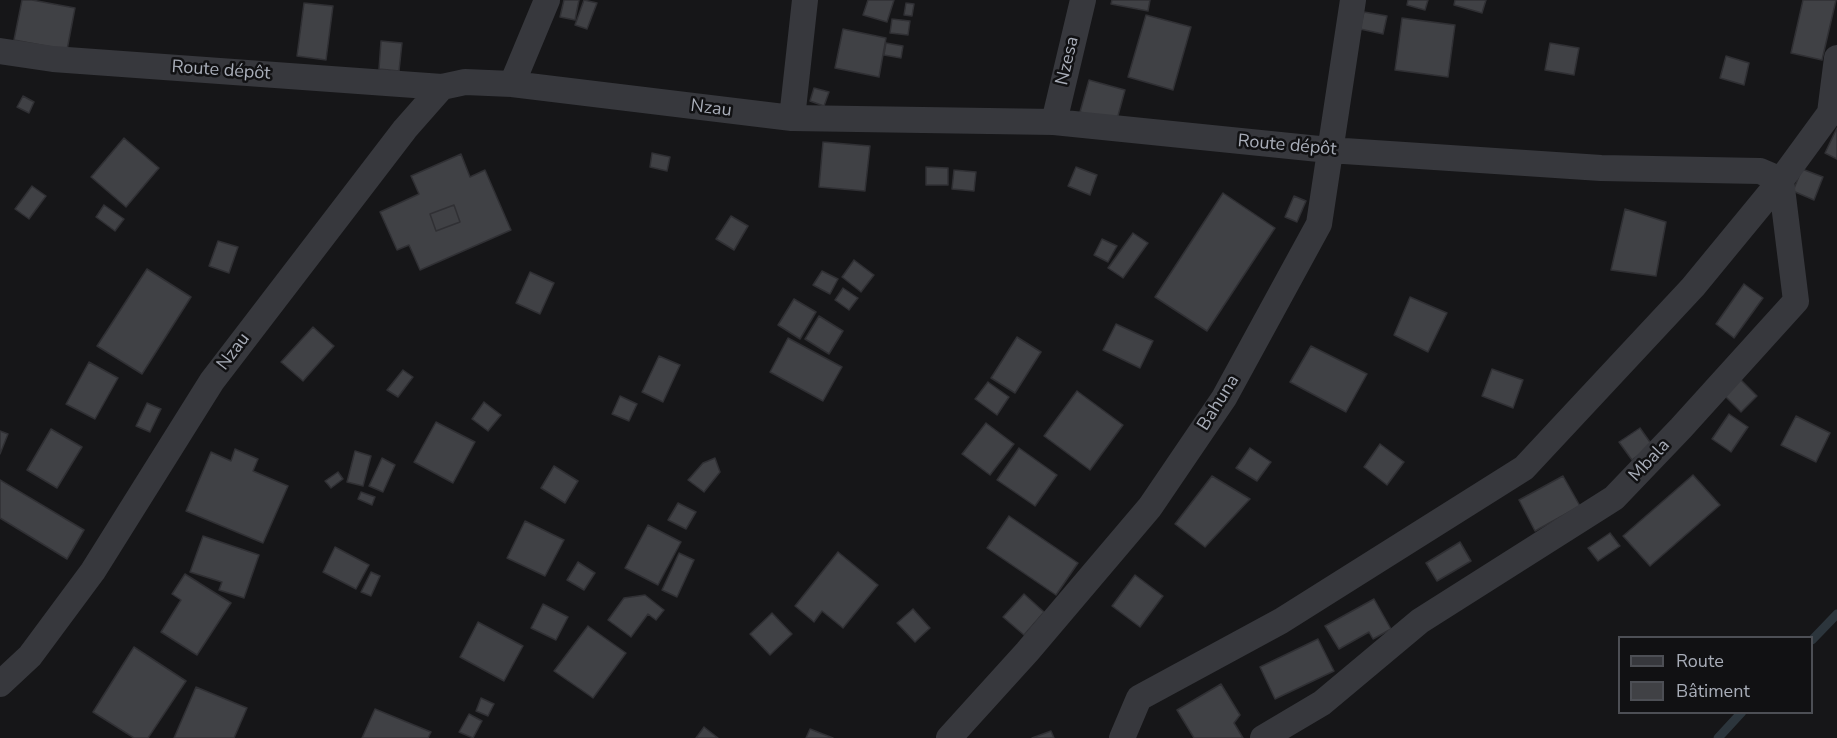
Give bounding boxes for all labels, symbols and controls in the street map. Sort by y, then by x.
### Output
street label: Nzesa [1052,35,1084,87]
street label: Route dépôt [171,57,271,85]
street label: Nzau [689,96,733,122]
street label: Route dépôt [1237,131,1337,161]
street label: Nzau [213,329,255,375]
street label: Bahuna [1193,371,1245,435]
street label: Mbala [1625,435,1675,487]
legend [1618,636,1813,714]
text: Route [1676,649,1724,673]
text: Bâtiment [1676,679,1750,703]

